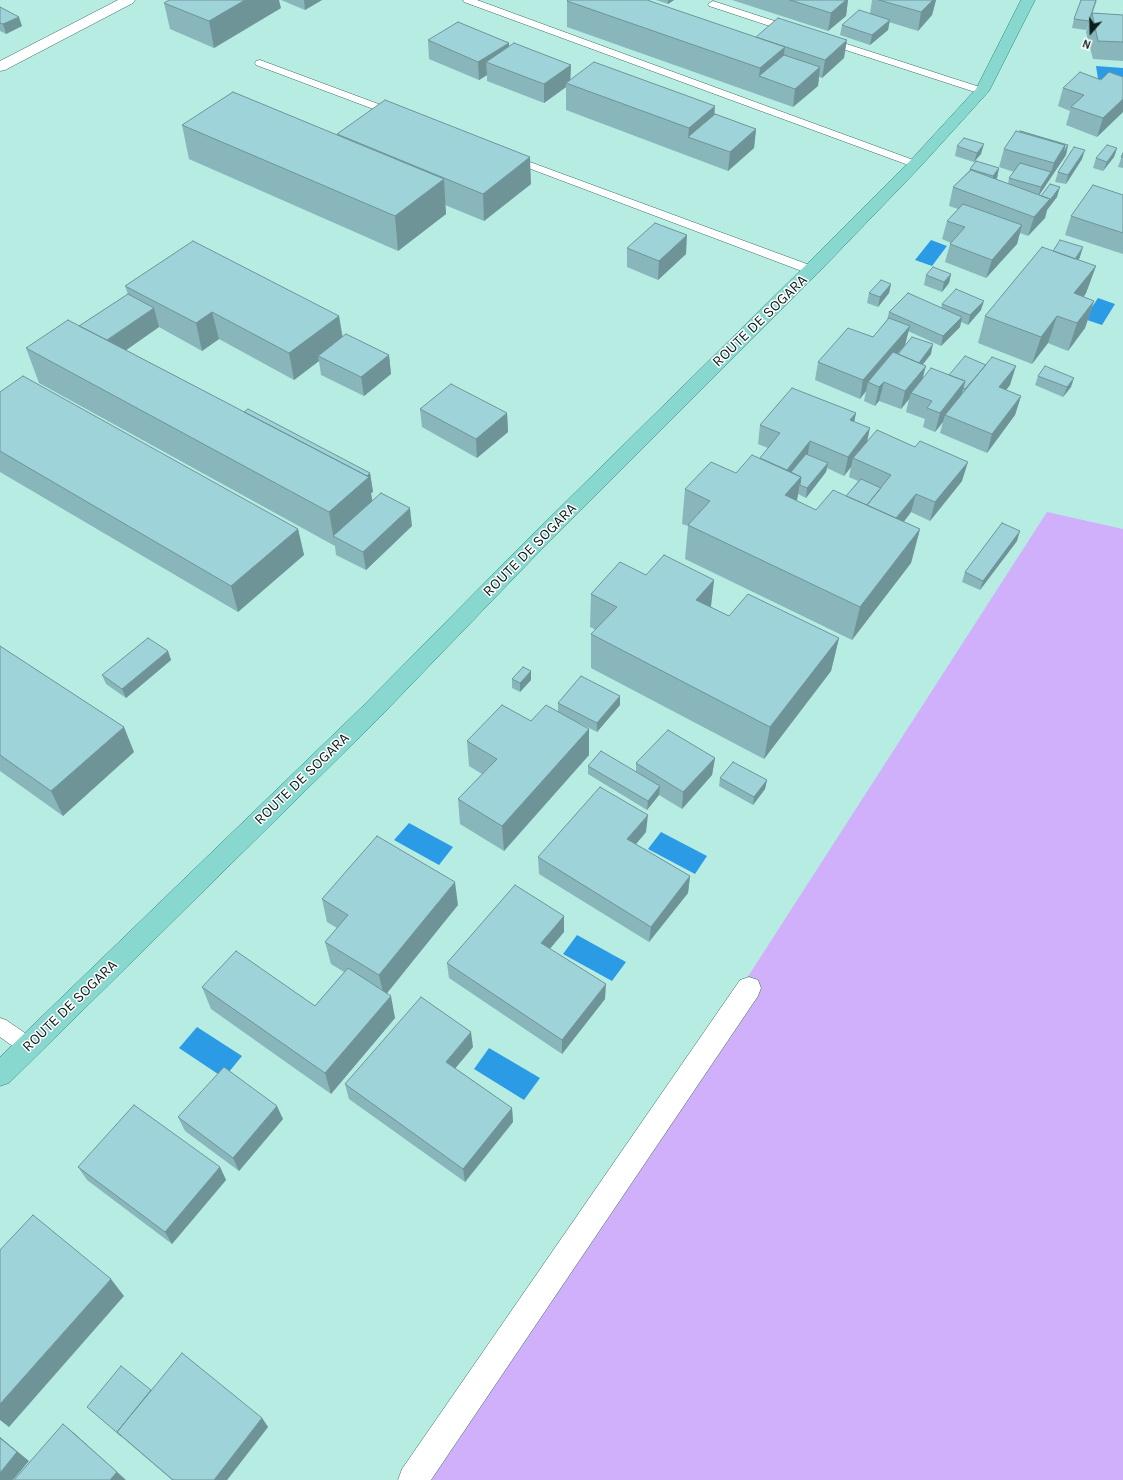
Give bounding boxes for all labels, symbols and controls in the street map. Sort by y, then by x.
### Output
north arrow [1071,12,1111,52]
text: N [1081,36,1093,51]
street label: ROUTE DE SOGARA [709,271,811,371]
street label: ROUTE DE SOGARA [479,499,581,601]
street label: ROUTE DE SOGARA [251,729,353,829]
street label: ROUTE DE SOGARA [19,956,121,1056]

